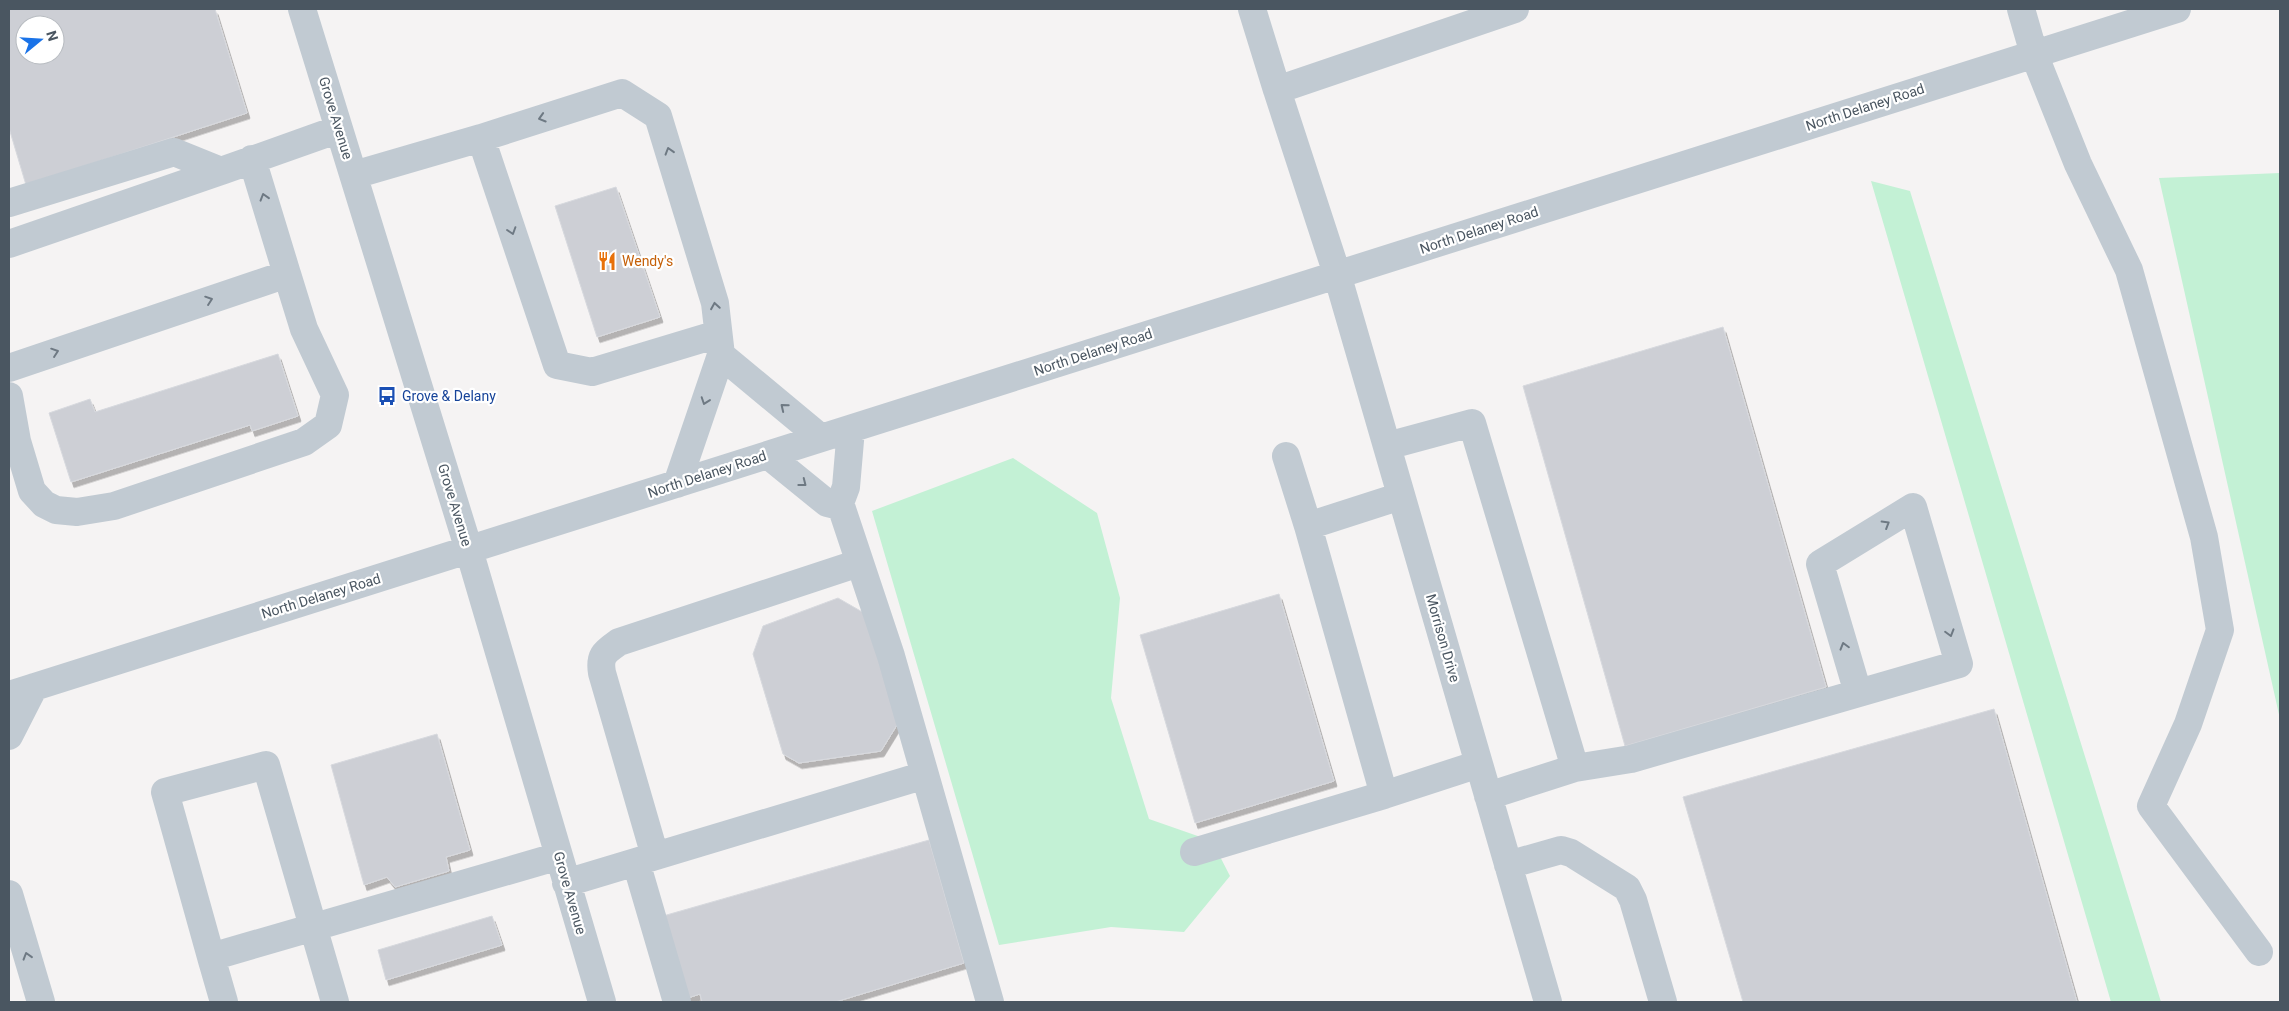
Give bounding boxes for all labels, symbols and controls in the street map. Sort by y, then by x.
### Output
north arrow [15,15,65,65]
text: N [43,29,62,43]
street label: Grove Avenue [316,75,356,161]
street label: North Delaney Road [1804,80,1926,134]
one-way arrow [539,113,547,123]
one-way arrow [664,147,674,155]
one-way arrow [259,194,269,202]
street label: North Delaney Road [1418,203,1540,257]
one-way arrow [507,226,517,235]
restaurant icon: Wendy's [596,250,618,272]
place label: Wendy's [622,253,673,269]
one-way arrow [204,296,213,306]
one-way arrow [710,302,720,311]
street label: North Delaney Road [1032,325,1154,379]
one-way arrow [50,348,59,358]
bus stop icon: Grove & Delany [376,385,398,407]
place label: Grove & Delany [402,388,496,404]
one-way arrow [701,396,711,405]
one-way arrow [781,404,790,412]
street label: North Delaney Road [646,447,768,501]
street label: Grove Avenue [435,462,475,548]
one-way arrow [797,477,806,485]
one-way arrow [1880,520,1889,530]
street label: North Delaney Road [259,570,383,622]
street label: Morrison Drive [1423,592,1463,684]
one-way arrow [1945,628,1955,636]
one-way arrow [1839,642,1850,651]
street label: Grove Avenue [551,850,589,936]
one-way arrow [22,952,32,960]

